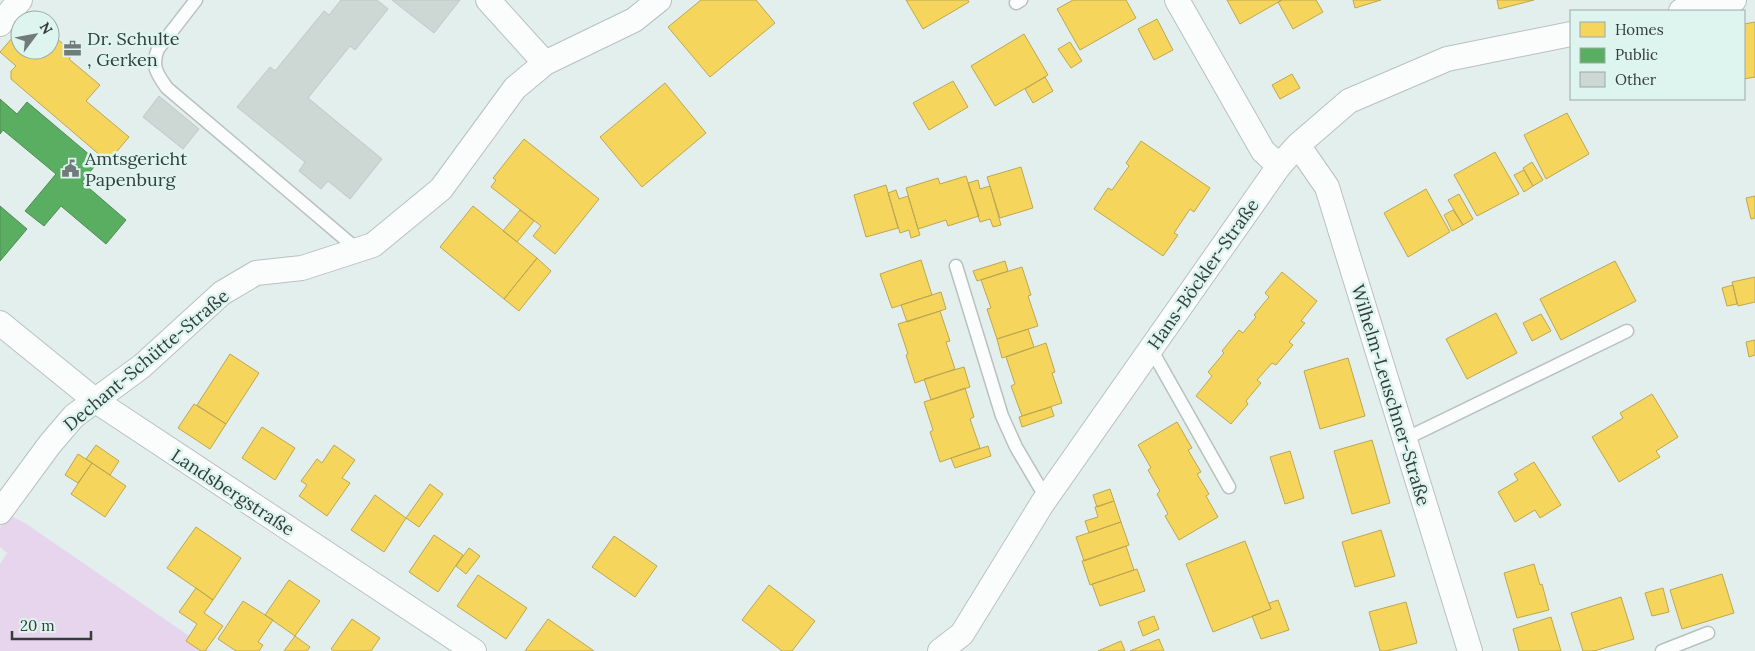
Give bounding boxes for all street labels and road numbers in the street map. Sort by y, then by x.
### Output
street label: Hans-Böckler-Straße [1142,194,1264,354]
street label: Wilhelm-Leuschner-Straße [1346,282,1436,509]
street label: Dechant-Schütte-Straße [59,284,234,436]
street label: Landsbergstraße [167,444,299,541]

